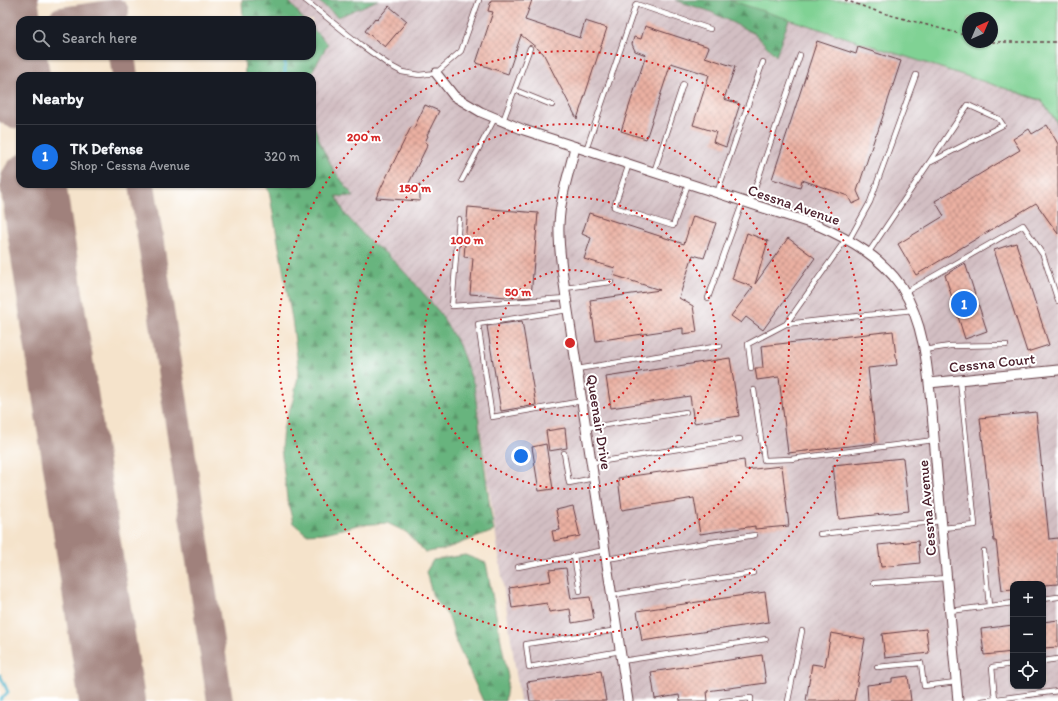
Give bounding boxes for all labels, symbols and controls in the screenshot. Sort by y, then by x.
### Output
north arrow [962,12,998,48]
search box [16,16,316,60]
icon: search [30,27,52,49]
text: Search here [62,29,137,47]
text: Nearby [32,88,84,108]
text: 200 m [347,130,382,144]
text: TK Defense [70,140,143,158]
text: 1 [42,149,48,164]
text: 320 m [264,149,300,164]
text: Shop · Cessna Avenue [70,158,190,173]
text: 150 m [399,181,432,195]
street label: Cessna Avenue [745,181,843,229]
text: 100 m [450,233,484,247]
text: 50 m [505,285,532,299]
pin: 1 [951,289,977,319]
centre of rings [563,336,577,350]
street label: Cessna Court [948,349,1036,376]
street label: Queenair Drive [583,373,615,471]
your location [511,446,531,466]
street label: Cessna Avenue [914,459,940,557]
map controls [1010,581,1046,689]
button: + [1010,581,1046,617]
button: − [1010,617,1046,653]
button: locate [1010,653,1046,689]

